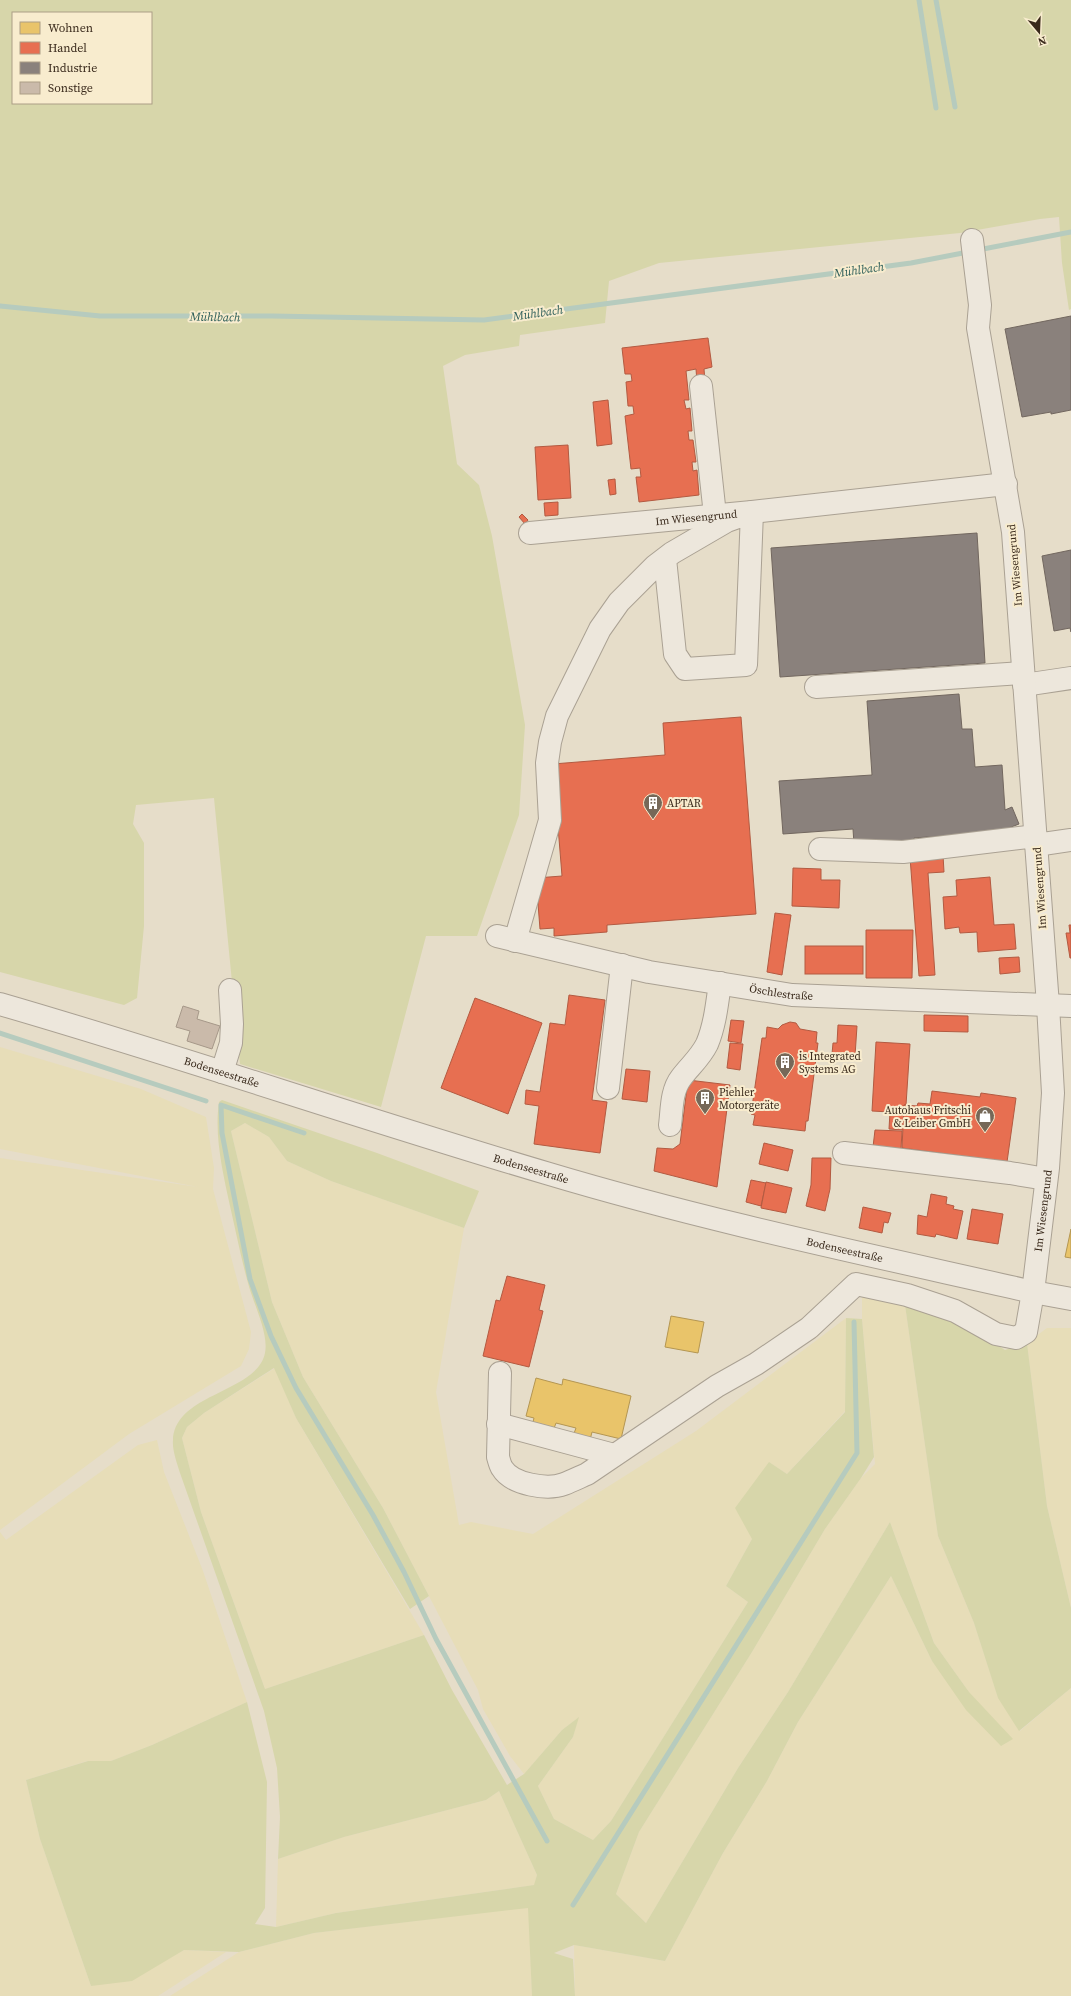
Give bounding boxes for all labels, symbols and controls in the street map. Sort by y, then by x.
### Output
legend [12,12,152,104]
north arrow [1019,12,1059,52]
text: Wohnen [48,20,93,36]
text: N [1036,33,1048,49]
text: Handel [48,40,87,56]
text: Industrie [48,60,97,76]
text: Sonstige [48,80,93,96]
water label: Mühlbach [832,258,886,282]
water label: Mühlbach [511,301,565,325]
water label: Mühlbach [189,309,241,325]
street label: Im Wiesengrund [655,506,739,529]
street label: Im Wiesengrund [1004,523,1026,607]
building icon: APTAR [642,792,664,820]
place label: APTAR [667,796,701,811]
street label: Im Wiesengrund [1030,846,1050,930]
street label: Öschlestraße [748,980,814,1003]
place label: is Integrated Systems AG [799,1049,862,1077]
building icon: is Integrated Systems AG [774,1051,796,1079]
street label: Bodenseestraße [182,1053,262,1091]
place label: Piehler Motorgeräte [719,1085,780,1113]
building icon: Piehler Motorgeräte [694,1087,716,1115]
place label: Autohaus Fritschi & Leiber GmbH [884,1103,971,1131]
shop icon: Autohaus Fritschi & Leiber GmbH [974,1105,996,1133]
street label: Bodenseestraße [491,1150,571,1187]
street label: Im Wiesengrund [1030,1168,1055,1252]
street label: Bodenseestraße [805,1234,885,1266]

